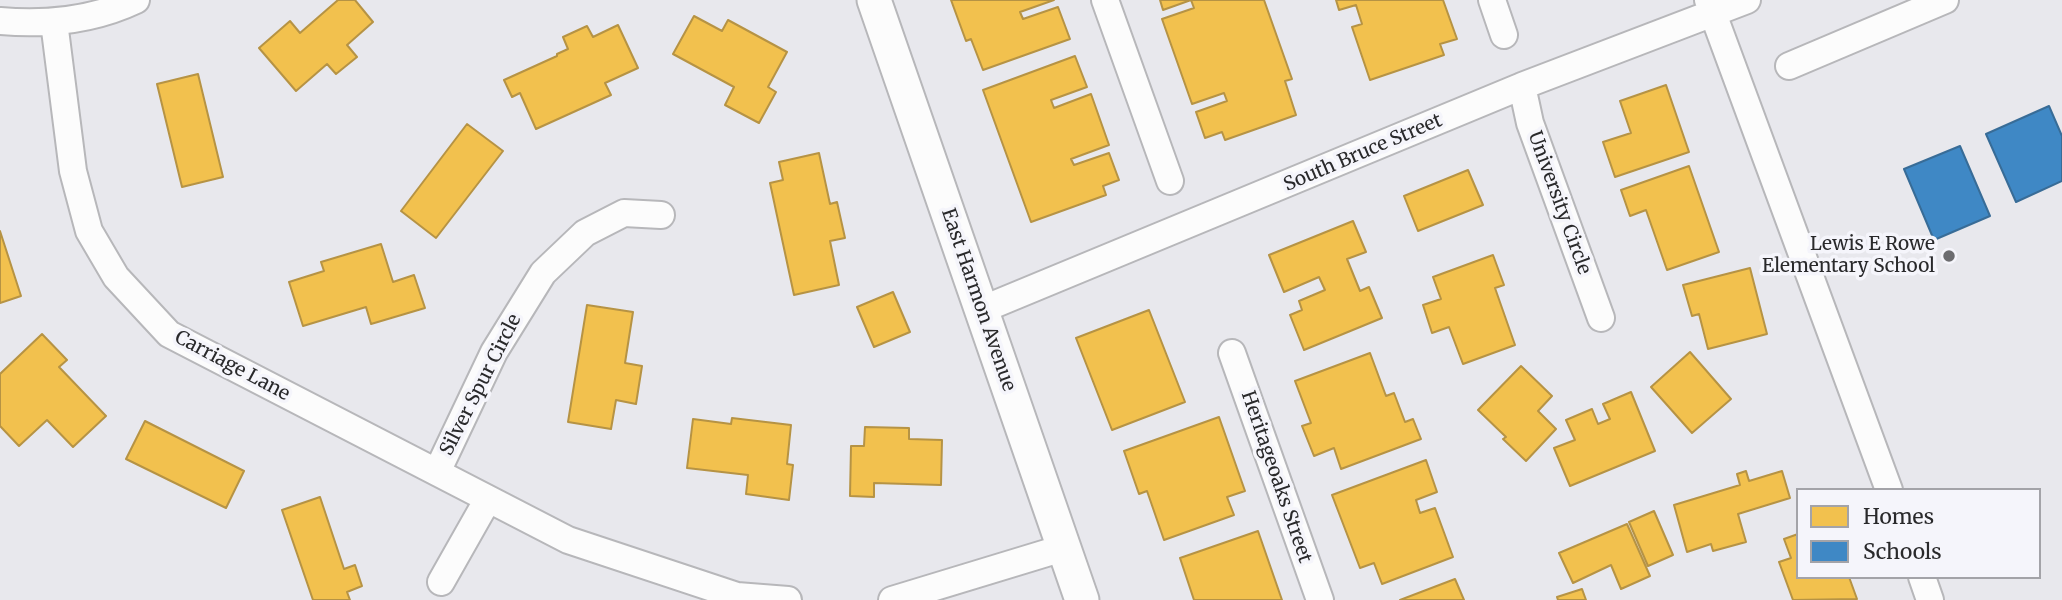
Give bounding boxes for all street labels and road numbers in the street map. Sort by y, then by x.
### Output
street label: South Bruce Street [1280,109,1446,197]
street label: University Circle [1523,128,1595,278]
street label: East Harmon Avenue [936,206,1020,394]
street label: Silver Spur Circle [436,311,526,459]
street label: Carriage Lane [171,326,293,406]
street label: Heritageoaks Street [1236,388,1316,566]

